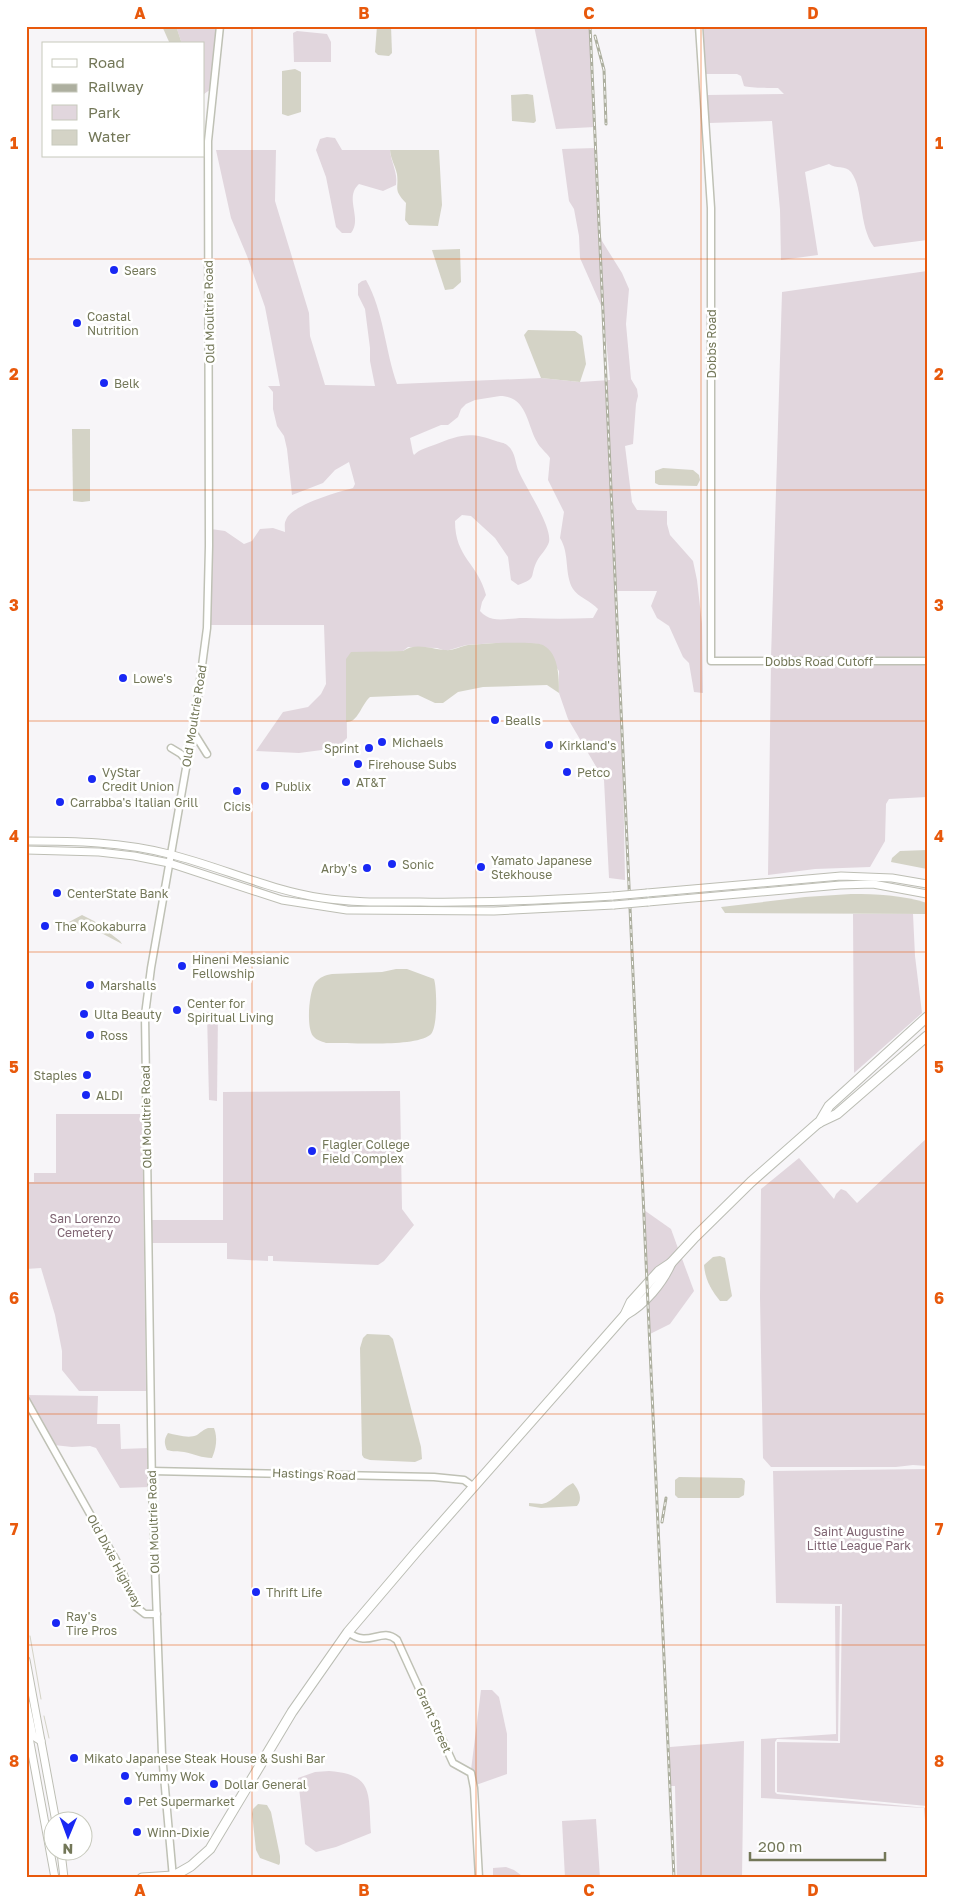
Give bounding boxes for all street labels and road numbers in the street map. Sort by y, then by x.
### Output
street label: Old Moultrie Road [201,260,217,364]
street label: Dobbs Road [704,309,719,379]
street label: Dobbs Road Cutoff [765,654,874,669]
street label: Old Moultrie Road [179,664,209,768]
street label: Old Moultrie Road [138,1065,154,1169]
street label: Hastings Road [272,1465,356,1483]
street label: Old Moultrie Road [144,1470,162,1574]
street label: Old Dixie Highway [84,1512,146,1611]
street label: Grant Street [413,1685,455,1755]

